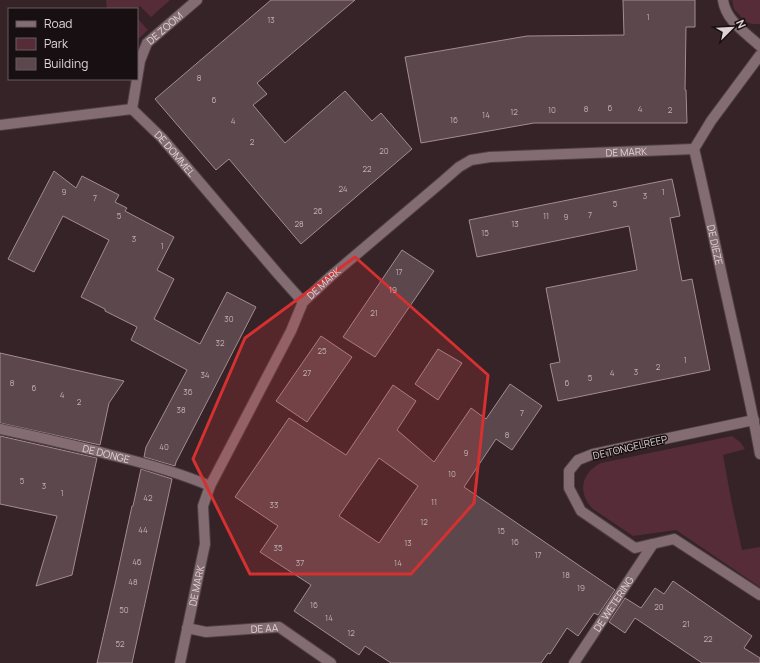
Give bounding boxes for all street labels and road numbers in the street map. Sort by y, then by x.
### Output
street label: DE ZOOM [143,9,186,47]
street label: DE DOMMEL [152,128,199,179]
street label: DE MARK [605,144,647,159]
street label: DE DIEZE [704,223,727,267]
street label: DE MARK [303,264,344,302]
street label: DE TONGELREEP [591,432,669,462]
street label: DE DONGE [81,441,131,466]
street label: DE MARK [185,564,207,607]
street label: DE WETERING [590,573,637,634]
street label: DE AA [250,620,279,636]

